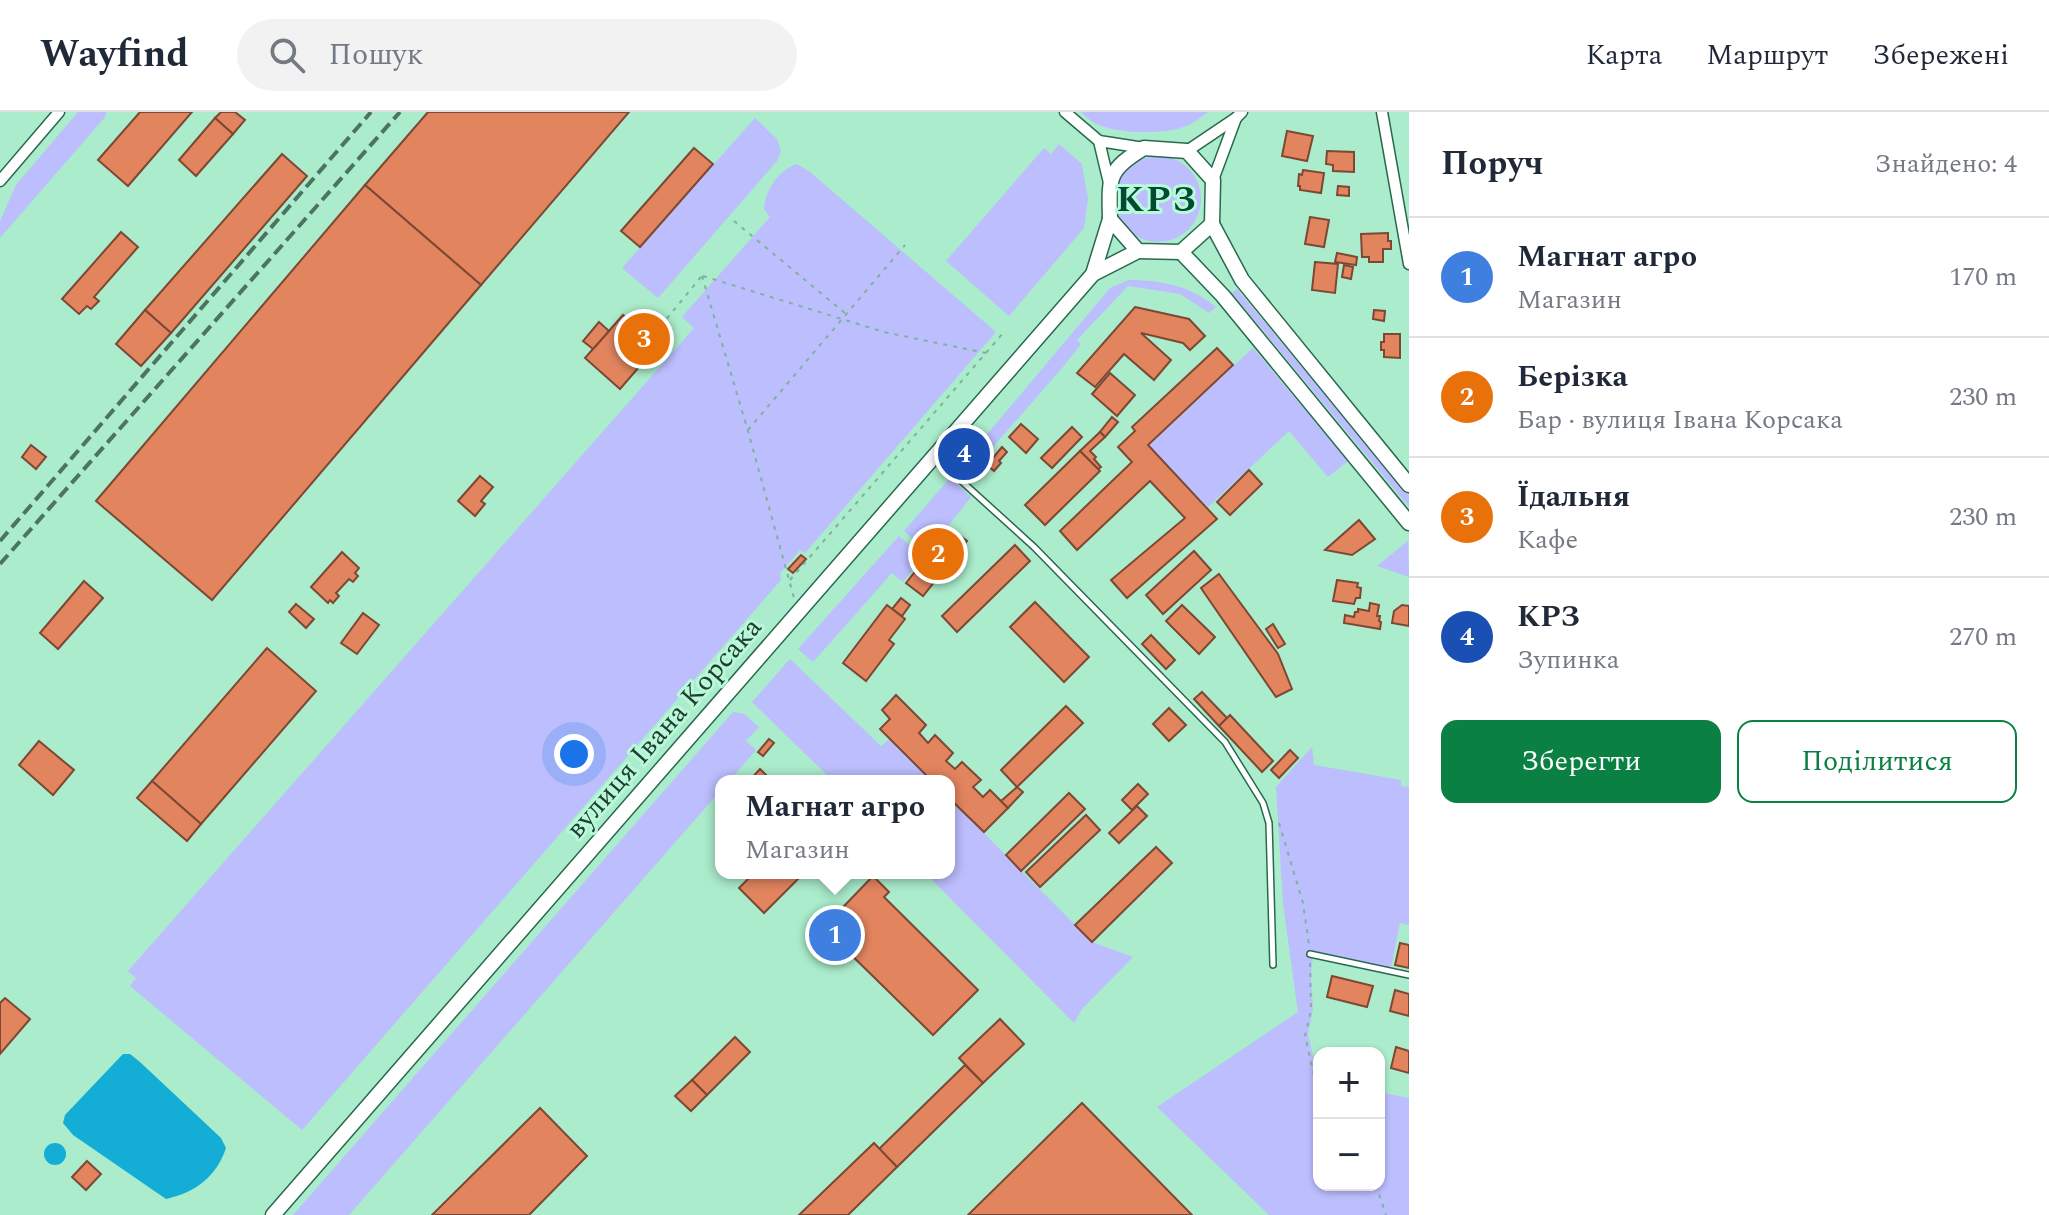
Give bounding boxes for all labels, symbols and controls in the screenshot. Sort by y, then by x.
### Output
search box [237,19,797,91]
text: Wayfind [40,26,189,84]
text: Пошук [329,32,423,78]
icon: search [265,33,309,77]
text: Карта [1586,34,1662,77]
text: Маршрут [1706,34,1828,77]
text: Збережені [1872,34,2009,77]
text: Поруч [1441,138,1544,190]
text: Знайдено: 4 [1875,144,2017,184]
district label: КРЗ [1116,173,1198,228]
text: Магнат агро [1517,234,1697,280]
text: 1 [1460,257,1474,297]
text: 170 m [1949,257,2017,297]
text: Магазин [1517,280,1622,320]
pin: 3 [618,309,670,369]
text: Берізка [1517,354,1628,400]
text: 2 [1460,377,1474,417]
text: 230 m [1949,377,2017,417]
text: Бар · вулиця Івана Корсака [1517,400,1843,440]
pin: 4 [938,424,990,484]
text: Їдальня [1517,474,1630,520]
text: 3 [1460,497,1474,537]
text: 230 m [1949,497,2017,537]
text: Кафе [1517,520,1578,560]
pin: 2 [912,524,964,584]
text: КРЗ [1517,594,1580,640]
street label: вулиця Івана Корсака [555,607,773,848]
text: 4 [1460,617,1474,657]
text: 270 m [1949,617,2017,657]
text: Зупинка [1517,640,1619,680]
button: Зберегти [1441,720,1721,803]
button: Поділитися [1737,720,2017,803]
your location [554,734,594,774]
popup [715,775,955,879]
text: Магнат агро [745,784,925,830]
text: Магазин [745,830,850,870]
pin: 1 [809,905,861,965]
map controls [1313,1047,1385,1191]
button: + [1313,1047,1385,1119]
button: − [1313,1119,1385,1191]

